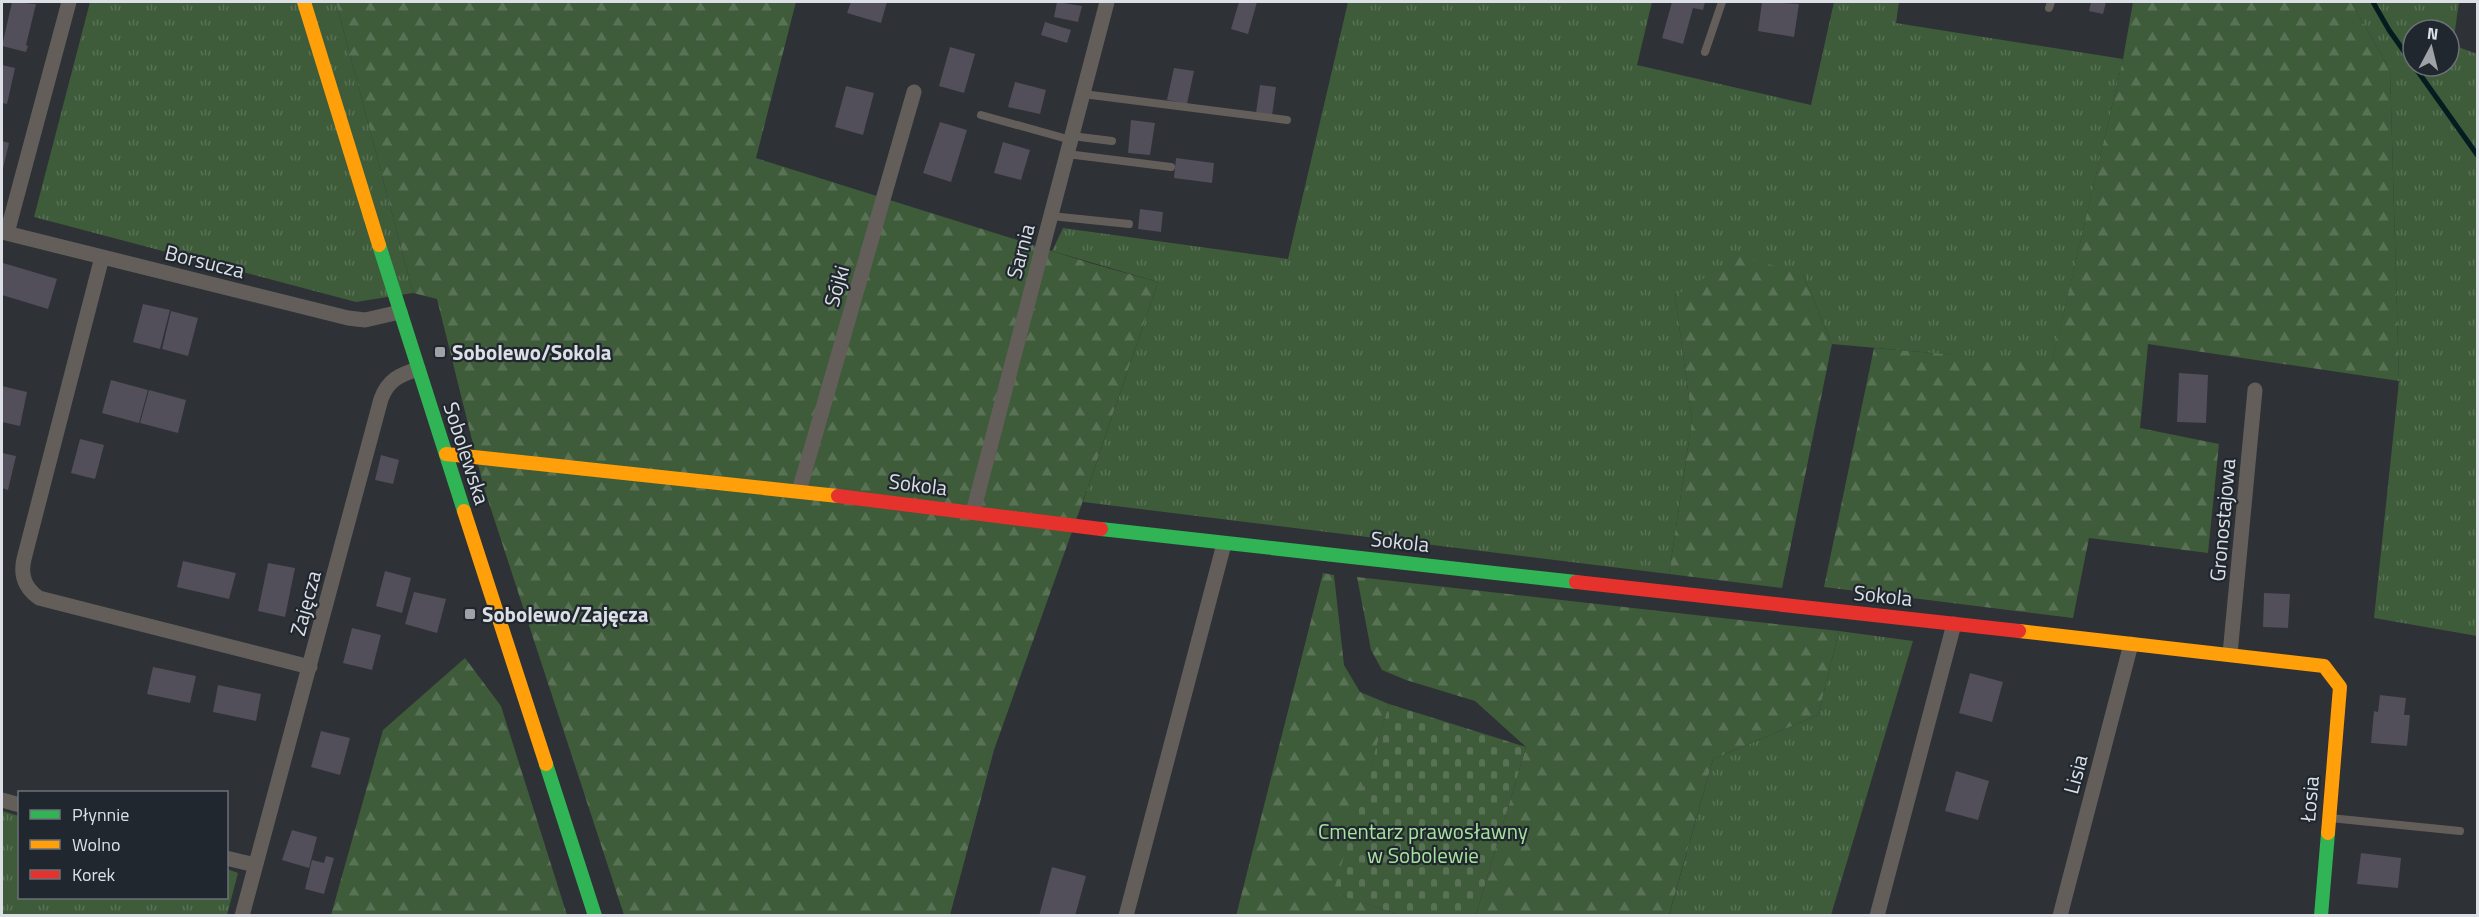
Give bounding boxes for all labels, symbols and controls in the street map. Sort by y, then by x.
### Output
north arrow [2401,18,2461,78]
text: N [2426,21,2440,46]
street label: Sarnia [997,220,1043,282]
street label: Borsucza [162,236,249,286]
street label: Sójki [815,262,857,310]
place label: Sobolewo/Sokola [452,336,612,368]
marker: Sobolewo/Sokola [433,345,447,359]
street label: Sobolewska [435,398,499,509]
street label: Gronostajowa [2201,457,2243,583]
street label: Sokola [887,465,950,504]
street label: Sokola [1369,522,1431,560]
street label: Zajęcza [281,566,329,639]
street label: Sokola [1852,576,1914,614]
place label: Sobolewo/Zajęcza [482,598,649,630]
marker: Sobolewo/Zajęcza [463,607,477,621]
street label: Lisia [2054,750,2096,797]
street label: Łosia [2291,774,2327,824]
legend [18,791,228,899]
text: Płynnie [72,801,129,828]
park label: Cmentarz prawosławny w Sobolewie [1318,815,1528,871]
text: Wolno [72,831,120,858]
text: Korek [72,861,116,888]

